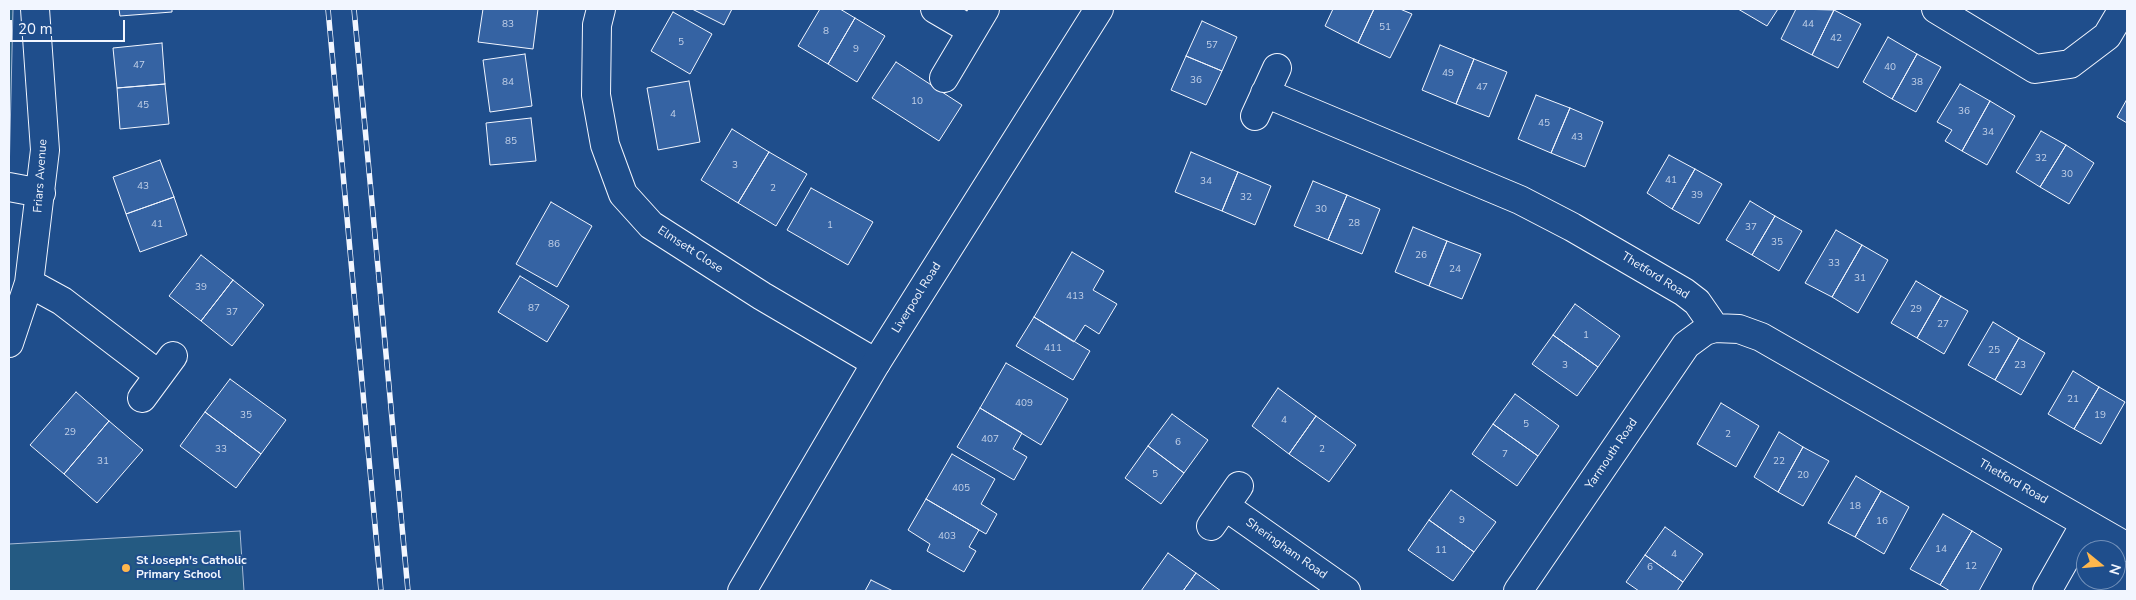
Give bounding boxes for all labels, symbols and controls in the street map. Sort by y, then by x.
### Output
scale bar [12,10,128,42]
text: 20 m [18,19,53,39]
house number: 83 [502,19,514,31]
house number: 44 [1802,19,1814,31]
house number: 51 [1379,22,1391,34]
house number: 8 [823,26,829,38]
house number: 42 [1830,33,1842,45]
house number: 5 [678,37,684,49]
house number: 57 [1206,40,1218,52]
house number: 9 [853,44,859,56]
house number: 47 [133,60,145,72]
house number: 40 [1884,62,1896,74]
house number: 49 [1442,68,1454,80]
house number: 36 [1190,75,1202,87]
house number: 84 [502,77,514,89]
house number: 38 [1911,77,1923,89]
house number: 47 [1476,82,1488,94]
house number: 10 [911,96,923,108]
house number: 45 [137,100,149,112]
house number: 36 [1958,106,1970,118]
house number: 4 [670,109,676,121]
house number: 45 [1538,118,1550,130]
house number: 34 [1982,127,1994,139]
house number: 43 [1571,132,1583,144]
house number: 85 [505,136,517,148]
street label: Friars Avenue [31,139,51,213]
house number: 32 [2035,153,2047,165]
house number: 3 [732,160,738,172]
house number: 30 [2061,169,2073,181]
house number: 41 [1665,175,1677,187]
house number: 34 [1200,176,1212,188]
house number: 43 [137,181,149,193]
house number: 2 [770,183,776,195]
house number: 39 [1691,190,1703,202]
house number: 32 [1240,192,1252,204]
house number: 30 [1315,204,1327,216]
house number: 28 [1348,218,1360,230]
house number: 41 [151,219,163,231]
house number: 1 [827,220,833,232]
house number: 37 [1745,222,1757,234]
street label: Elmsett Close [655,224,725,276]
house number: 35 [1771,237,1783,249]
house number: 86 [548,239,560,251]
street label: Thetford Road [1618,249,1692,303]
house number: 26 [1415,250,1427,262]
house number: 33 [1828,258,1840,270]
street label: Liverpool Road [889,260,945,336]
house number: 24 [1449,264,1461,276]
house number: 31 [1854,273,1866,285]
house number: 39 [195,282,207,294]
house number: 413 [1066,291,1084,303]
house number: 87 [528,303,540,315]
house number: 29 [1910,304,1922,316]
house number: 37 [226,307,238,319]
house number: 27 [1937,319,1949,331]
house number: 1 [1583,330,1589,342]
house number: 411 [1044,343,1062,355]
house number: 25 [1988,345,2000,357]
house number: 3 [1562,360,1568,372]
house number: 23 [2014,360,2026,372]
house number: 21 [2067,394,2079,406]
house number: 409 [1015,398,1033,410]
house number: 35 [240,410,252,422]
house number: 19 [2094,410,2106,422]
house number: 4 [1281,415,1287,427]
street label: Yarmouth Road [1583,416,1641,492]
house number: 5 [1523,419,1529,431]
house number: 29 [64,427,76,439]
house number: 2 [1725,429,1731,441]
house number: 407 [981,434,999,446]
house number: 6 [1175,437,1181,449]
house number: 33 [215,444,227,456]
house number: 2 [1319,444,1325,456]
house number: 7 [1502,449,1508,461]
house number: 31 [97,456,109,468]
house number: 22 [1773,456,1785,468]
street label: Thetford Road [1976,456,2050,508]
house number: 5 [1152,469,1158,481]
house number: 20 [1797,470,1809,482]
house number: 405 [952,483,970,495]
house number: 18 [1849,501,1861,513]
house number: 9 [1459,515,1465,527]
street label: Sheringham Road [1243,516,1329,582]
house number: 16 [1876,516,1888,528]
house number: 403 [938,531,956,543]
north arrow [2076,540,2126,590]
house number: 14 [1935,544,1947,556]
house number: 11 [1435,545,1447,557]
house number: 4 [1671,549,1677,561]
place label: St Joseph's Catholic Primary School [136,554,247,582]
house number: 12 [1965,561,1977,573]
text: N [2104,561,2125,577]
marker: St Joseph's Catholic Primary School [120,562,132,574]
house number: 6 [1647,562,1653,574]

